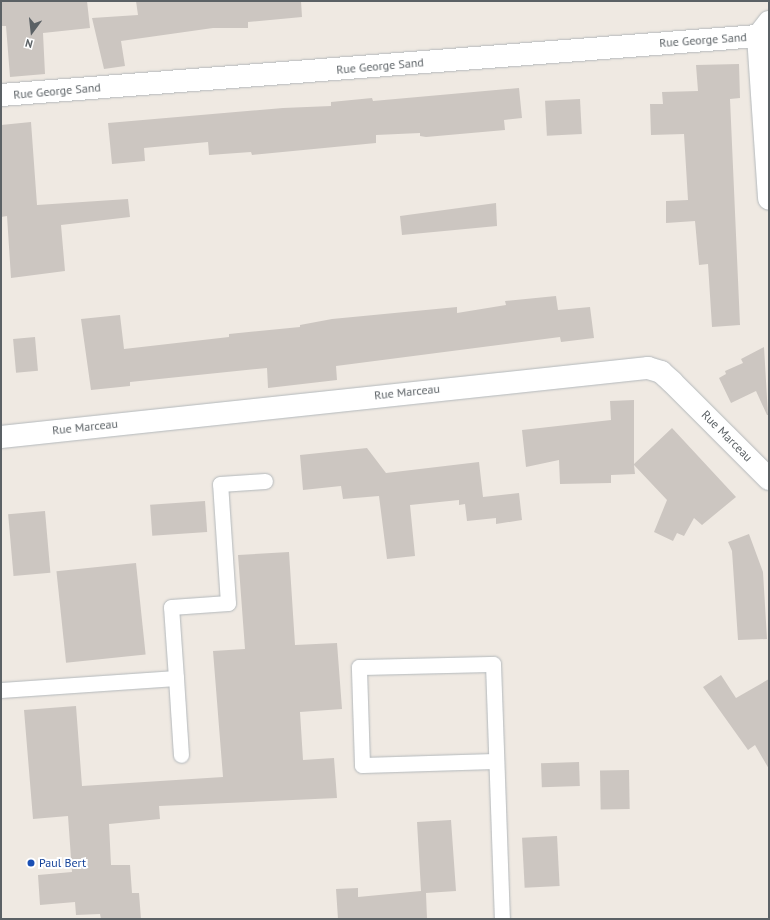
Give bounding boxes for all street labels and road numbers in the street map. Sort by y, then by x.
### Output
street label: Rue George Sand [659,30,747,50]
street label: Rue George Sand [336,55,424,77]
street label: Rue George Sand [13,80,101,102]
street label: Rue Marceau [373,381,441,403]
street label: Rue Marceau [699,408,755,464]
street label: Rue Marceau [51,416,119,438]

